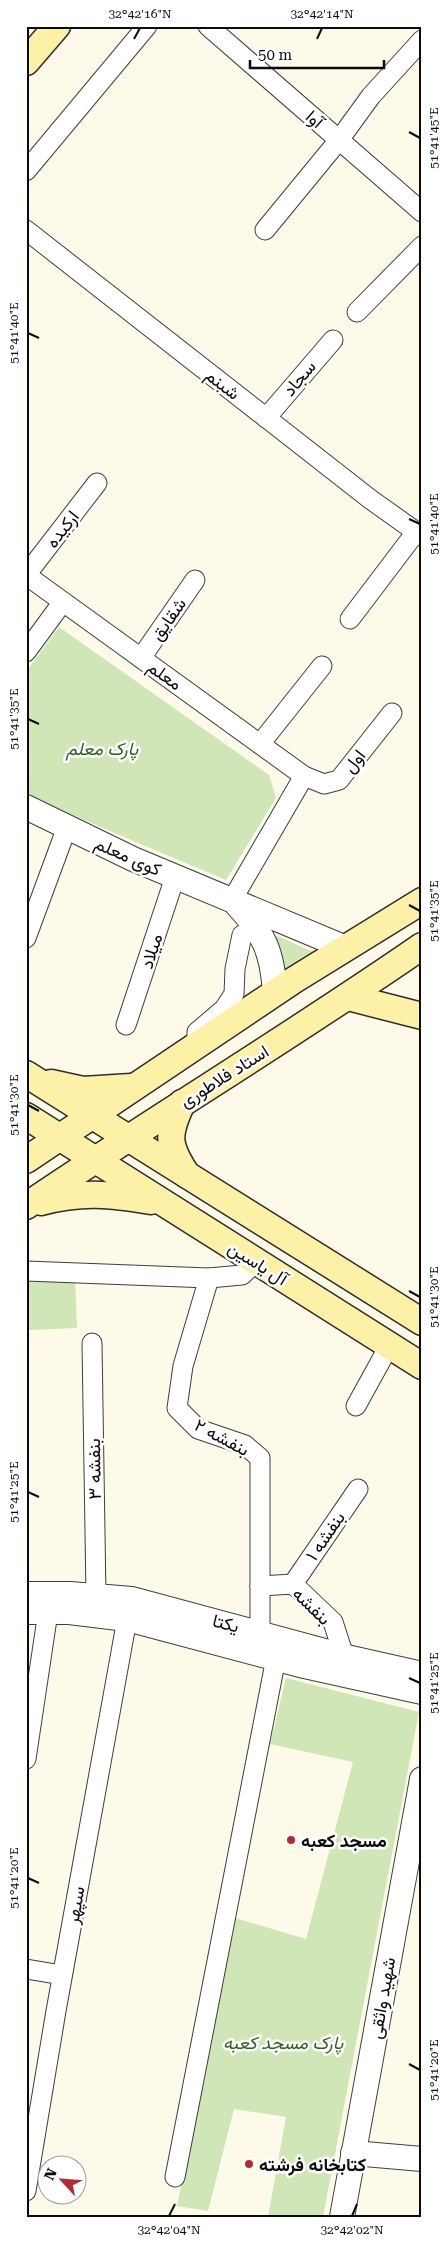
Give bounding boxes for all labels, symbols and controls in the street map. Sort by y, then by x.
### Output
text: 32°42'16"N [108,7,172,21]
text: 32°42'14"N [290,7,354,21]
scale bar [250,38,384,70]
text: 50 m [258,46,293,64]
street label: آوا [301,106,329,134]
text: 51°41'45"E [427,107,441,169]
text: 51°41'40"E [7,302,21,364]
street label: سجاد [278,356,320,400]
street label: شبنم [200,364,244,406]
text: 51°41'40"E [427,493,441,555]
street label: ارکیده [41,506,84,552]
street label: شقایق [146,594,191,645]
street label: معلم [143,656,186,696]
text: 51°41'35"E [7,688,21,750]
park label: پارک معلم [65,738,138,761]
street label: اول [338,745,370,777]
street label: کوی معلم [91,832,164,882]
text: 51°41'35"E [427,880,441,942]
street label: میلاد [136,931,166,971]
street label: استاد فلاطوری [176,1040,273,1112]
text: 51°41'30"E [7,1074,21,1136]
street label: آل یاسین [224,1237,293,1291]
text: 51°41'30"E [427,1266,441,1328]
street label: بنفشه ۲ [191,1414,253,1460]
street label: بنفشه ۳ [83,1438,105,1500]
text: 51°41'25"E [7,1461,21,1523]
street label: بنفشه ۱ [301,1507,349,1565]
street label: بنفشه [289,1583,335,1629]
street label: یکتا [211,1610,241,1636]
text: 51°41'25"E [427,1652,441,1714]
place label: مسجد کعبه [301,1830,387,1852]
marker: مسجد کعبه [285,1834,297,1846]
text: 51°41'20"E [7,1847,21,1909]
street label: سپهر [61,1885,91,1927]
street label: شهید واثقی [364,1956,400,2041]
park label: پارک مسجد کعبه [223,2032,343,2055]
text: 51°41'20"E [427,2039,441,2101]
place label: کتابخانه فرشته [259,2154,366,2176]
north arrow [38,2156,88,2206]
marker: کتابخانه فرشته [243,2158,255,2170]
text: N [41,2166,60,2183]
text: 32°42'04"N [137,2223,201,2237]
text: 32°42'02"N [320,2223,384,2237]

